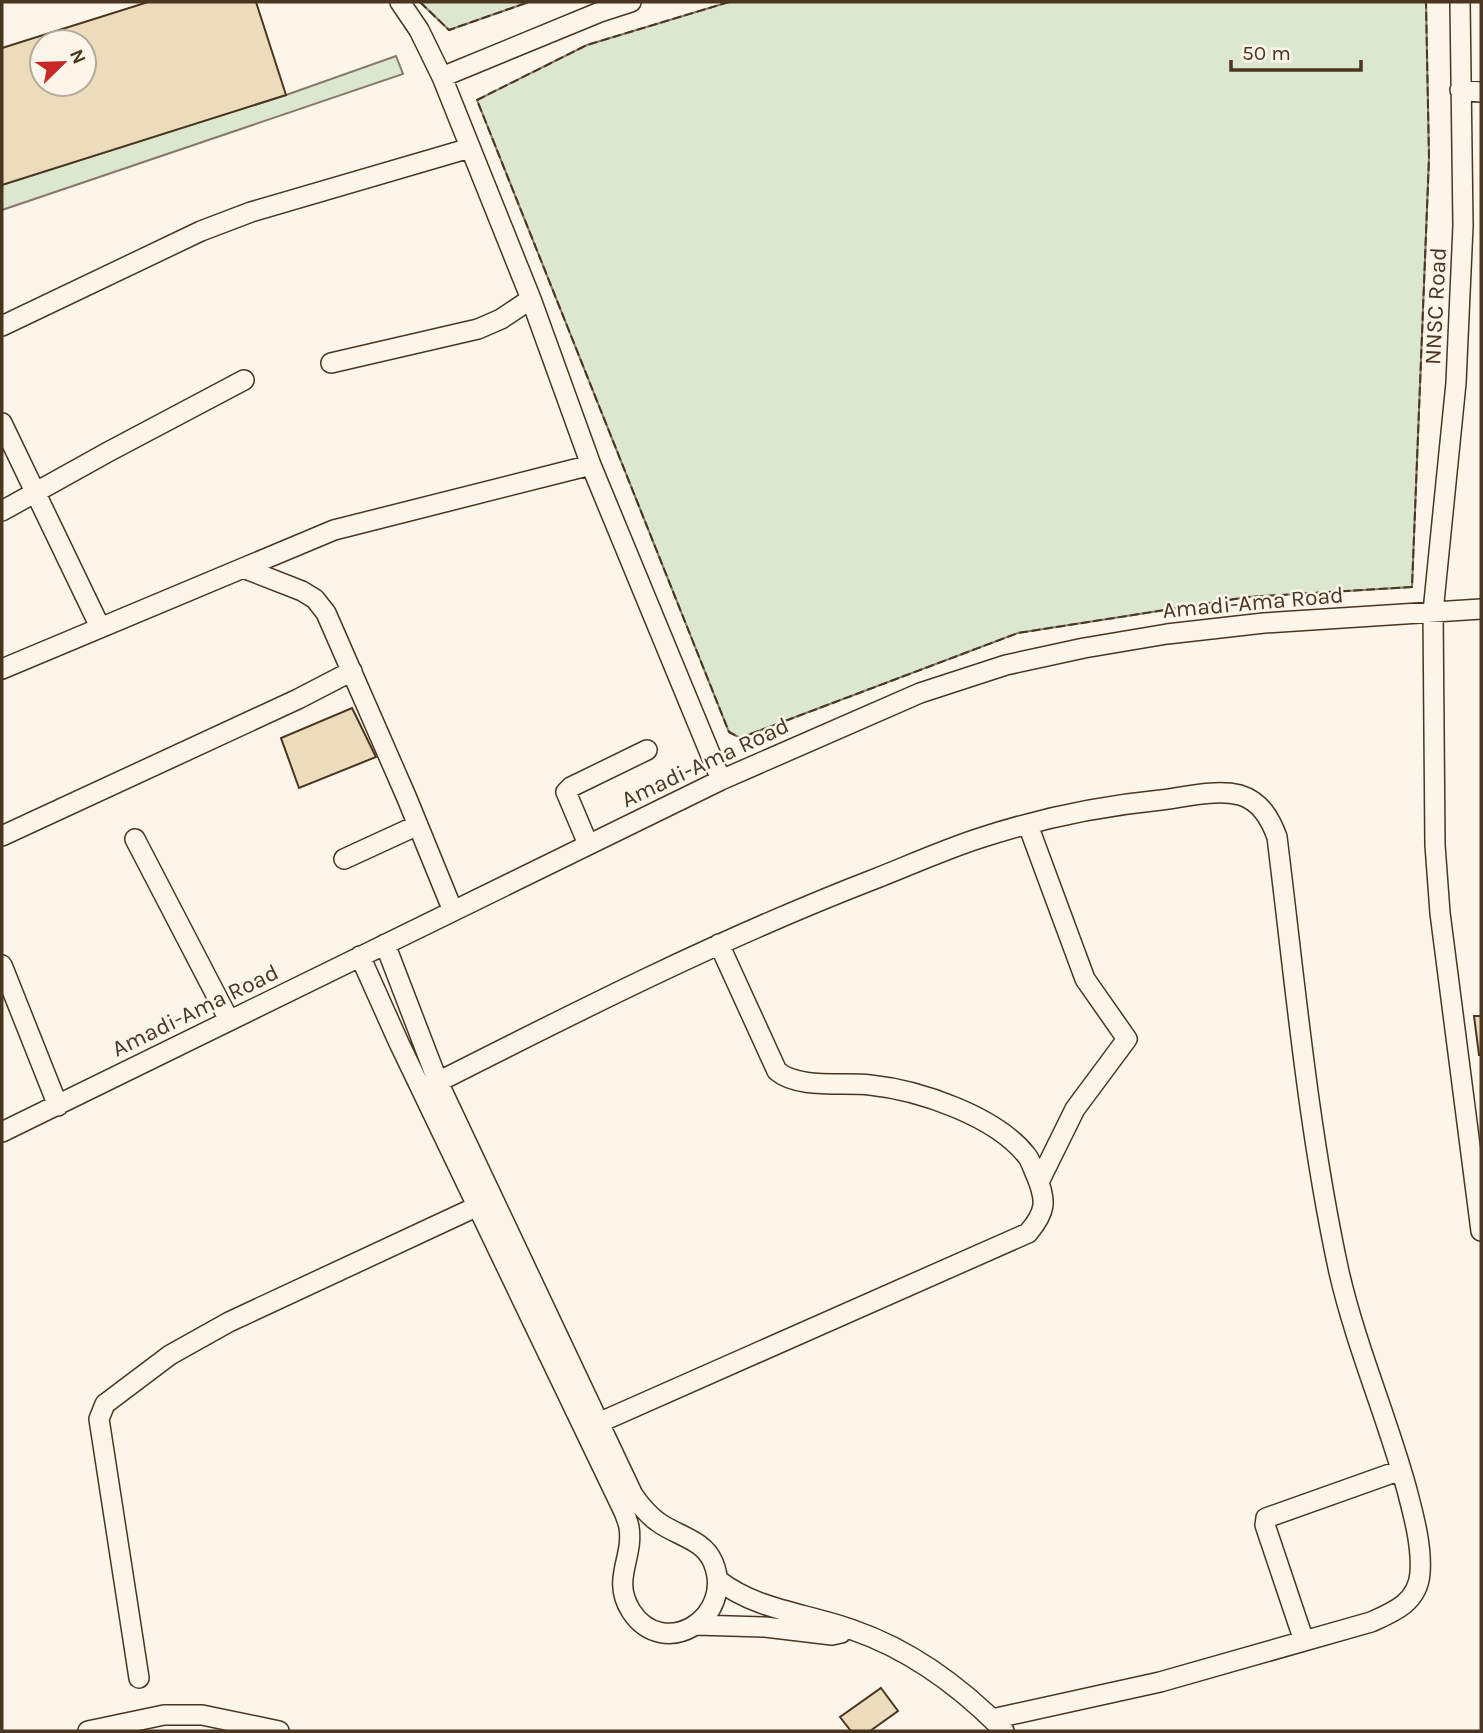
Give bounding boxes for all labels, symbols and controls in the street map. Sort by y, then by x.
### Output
north arrow [28,28,98,98]
scale bar [1231,28,1360,72]
text: 50 m [1242,41,1291,65]
text: N [65,46,91,67]
street label: NNSC Road [1419,246,1452,366]
street label: Amadi-Ama Road [1161,581,1345,624]
street label: Amadi-Ama Road [617,712,793,813]
street label: Amadi-Ama Road [108,958,283,1062]

